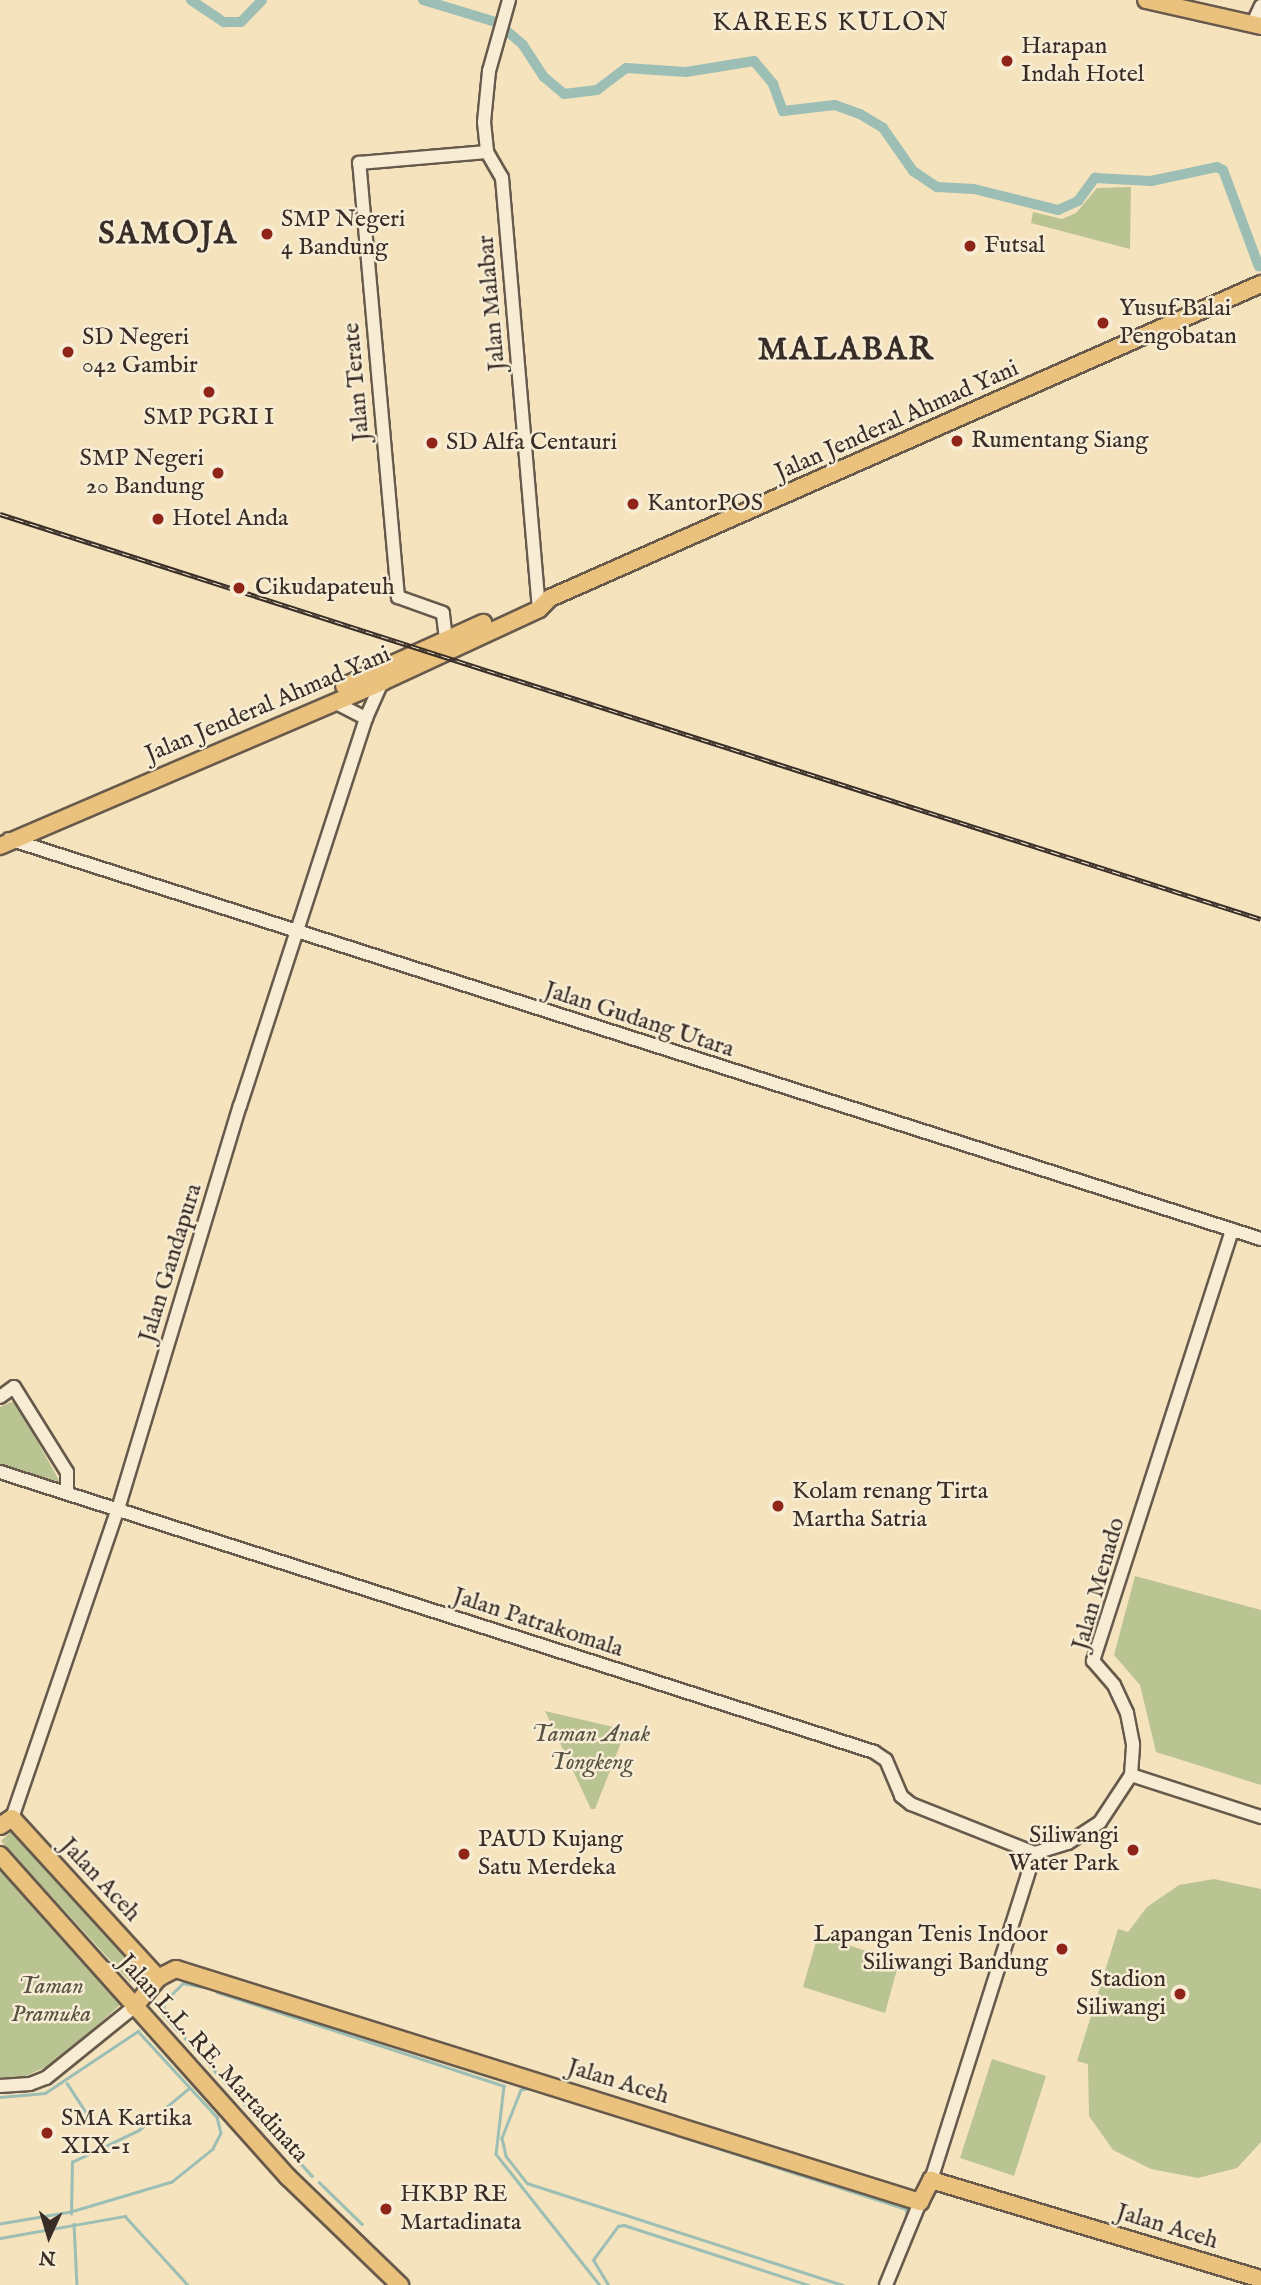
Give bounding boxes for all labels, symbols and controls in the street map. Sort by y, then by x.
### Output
district label: KAREES KULON [714,7,948,39]
place label: Harapan Indah Hotel [1021,33,1144,89]
marker: Harapan Indah Hotel [999,53,1015,69]
place label: SMP Negeri 4 Bandung [281,206,405,262]
district label: SAMOJA [99,216,237,254]
marker: SMP Negeri 4 Bandung [259,226,275,242]
place label: Futsal [984,232,1045,260]
street label: Jalan Malabar [472,234,512,372]
marker: Futsal [962,238,978,254]
place label: Yusuf Balai Pengobatan [1119,295,1237,351]
marker: Yusuf Balai Pengobatan [1093,313,1113,333]
street label: Jalan Terate [337,321,377,443]
place label: SD Negeri 042 Gambir [82,324,198,380]
district label: MALABAR [758,332,934,370]
marker: SD Negeri 042 Gambir [60,344,76,360]
street label: Jalan Jenderal Ahmad Yani [771,354,1023,488]
marker: SMP PGRI I [201,384,217,400]
place label: SMP PGRI I [144,404,274,432]
place label: Rumentang Siang [971,427,1148,455]
place label: SD Alfa Centauri [446,429,617,457]
marker: Rumentang Siang [949,433,965,449]
marker: SD Alfa Centauri [424,435,440,451]
place label: SMP Negeri 20 Bandung [80,445,204,501]
marker: SMP Negeri 20 Bandung [210,465,226,481]
place label: KantorPOS [647,490,763,518]
marker: KantorPOS [625,496,641,512]
place label: Hotel Anda [172,505,288,533]
marker: Hotel Anda [150,511,166,527]
place label: Cikudapateuh [255,574,395,602]
marker: Cikudapateuh [229,578,249,598]
street label: Jalan Jenderal Ahmad Yani [141,640,395,770]
street label: Jalan Gudang Utara [541,976,737,1064]
street label: Jalan Gandapura [133,1180,209,1346]
place label: Kolam renang Tirta Martha Satria [792,1478,988,1534]
marker: Kolam renang Tirta Martha Satria [770,1498,786,1514]
street label: Jalan Menado [1066,1514,1132,1654]
street label: Jalan Patrakomala [449,1582,627,1664]
park label: Taman Anak Tongkeng [532,1721,650,1777]
place label: Siliwangi Water Park [1008,1822,1119,1878]
place label: PAUD Kujang Satu Merdeka [478,1826,623,1882]
street label: Jalan Aceh [54,1832,146,1928]
marker: Siliwangi Water Park [1125,1842,1141,1858]
marker: PAUD Kujang Satu Merdeka [456,1846,472,1862]
place label: Lapangan Tenis Indoor Siliwangi Bandung [813,1921,1048,1977]
marker: Lapangan Tenis Indoor Siliwangi Bandung [1054,1941,1070,1957]
street label: Jalan L.L. RE. Martadinata [112,1949,314,2169]
place label: Stadion Siliwangi [1076,1966,1166,2022]
park label: Taman Pramuka [11,1973,91,2029]
marker: Stadion Siliwangi [1172,1986,1188,2002]
street label: Jalan Aceh [564,2053,672,2111]
place label: SMA Kartika XIX-1 [61,2105,192,2161]
marker: SMA Kartika XIX-1 [39,2125,55,2141]
place label: HKBP RE Martadinata [400,2181,521,2237]
street label: Jalan Aceh [1113,2198,1221,2256]
north arrow [14,2201,84,2271]
marker: HKBP RE Martadinata [378,2201,394,2217]
text: N [38,2244,57,2269]

